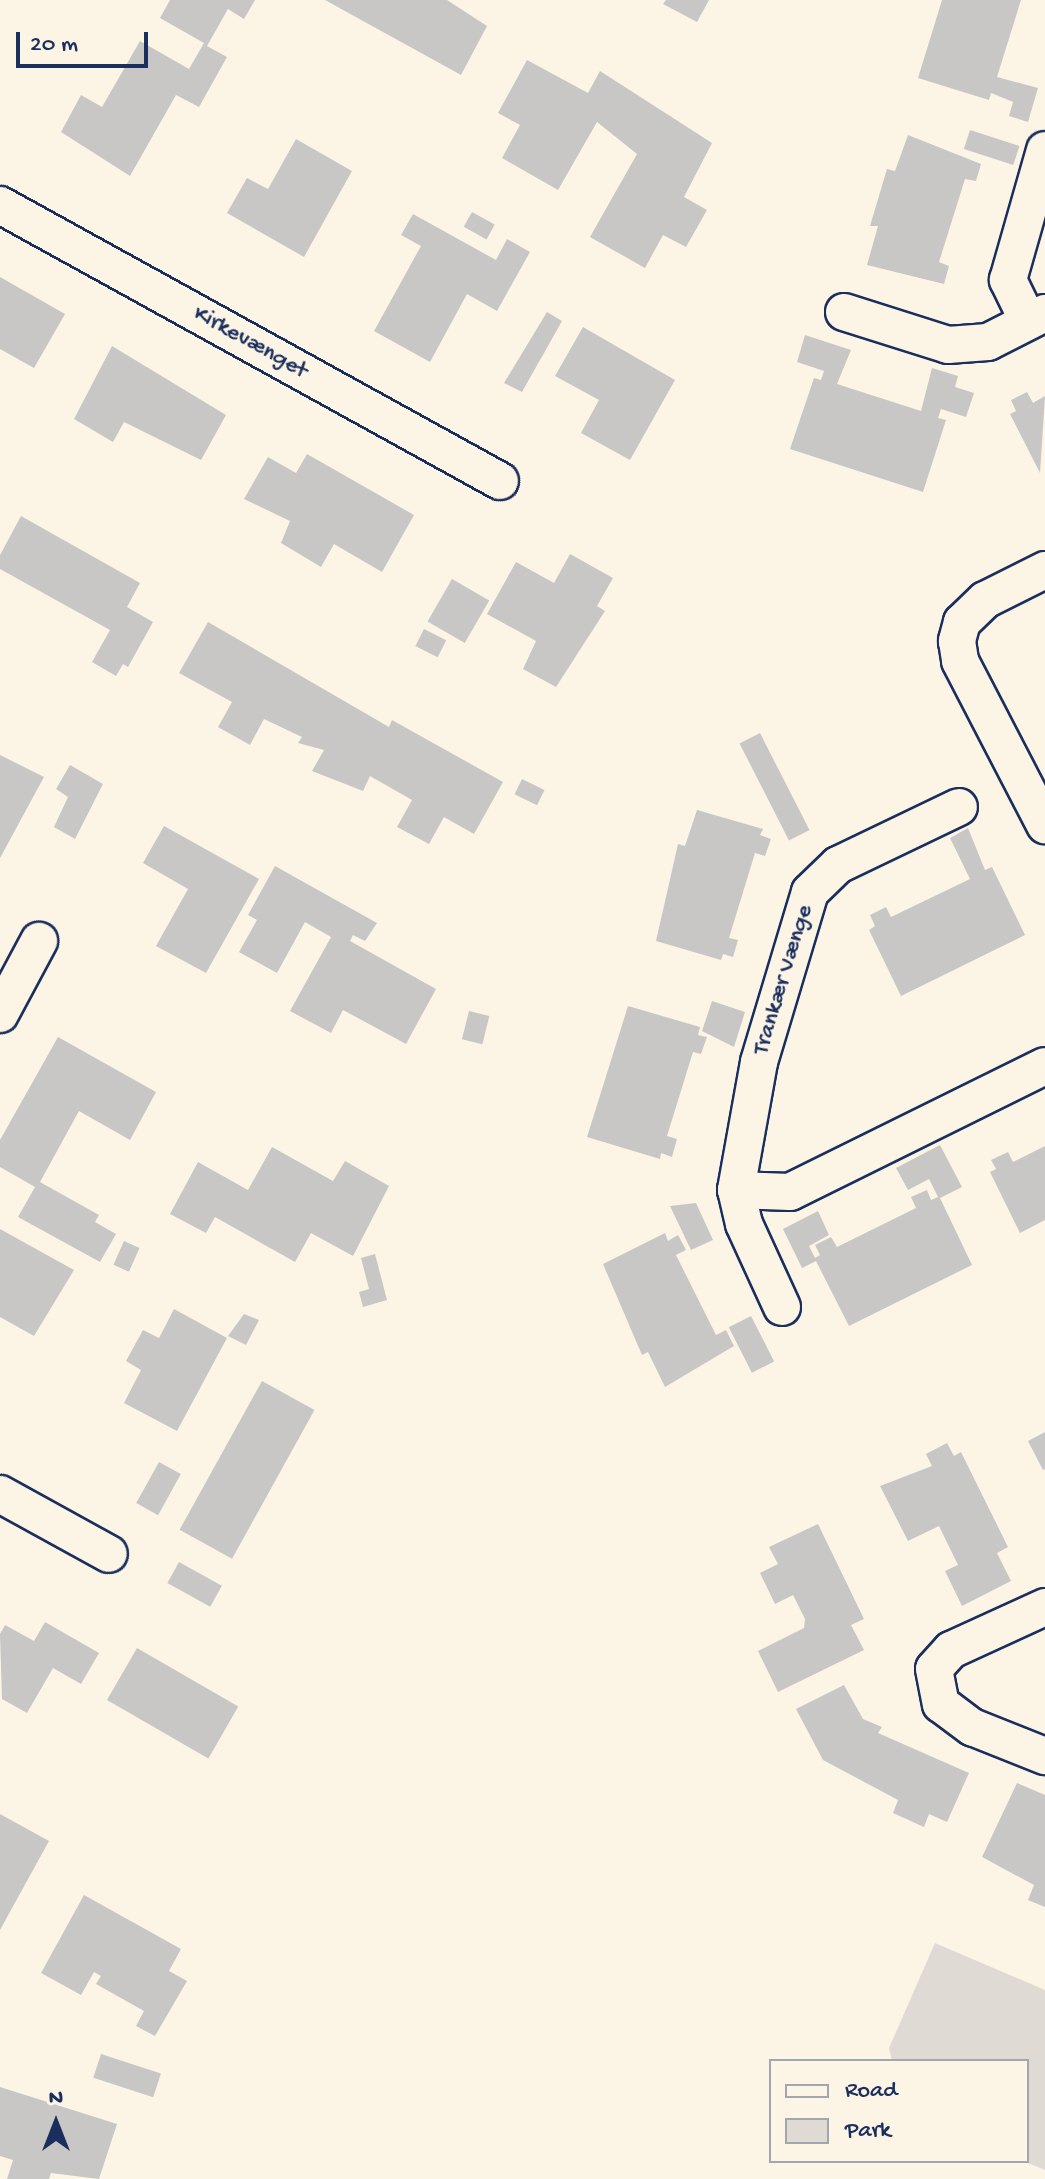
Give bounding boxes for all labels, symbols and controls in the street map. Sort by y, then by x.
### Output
scale bar [20,16,152,66]
text: 20 m [30,31,78,60]
street label: Kirkevænget [188,300,312,386]
street label: Trankær Vænge [748,902,820,1058]
legend [769,2059,1029,2163]
text: Road [845,2077,897,2106]
north arrow [16,2083,96,2163]
text: N [49,2086,63,2112]
text: Park [845,2117,891,2146]

